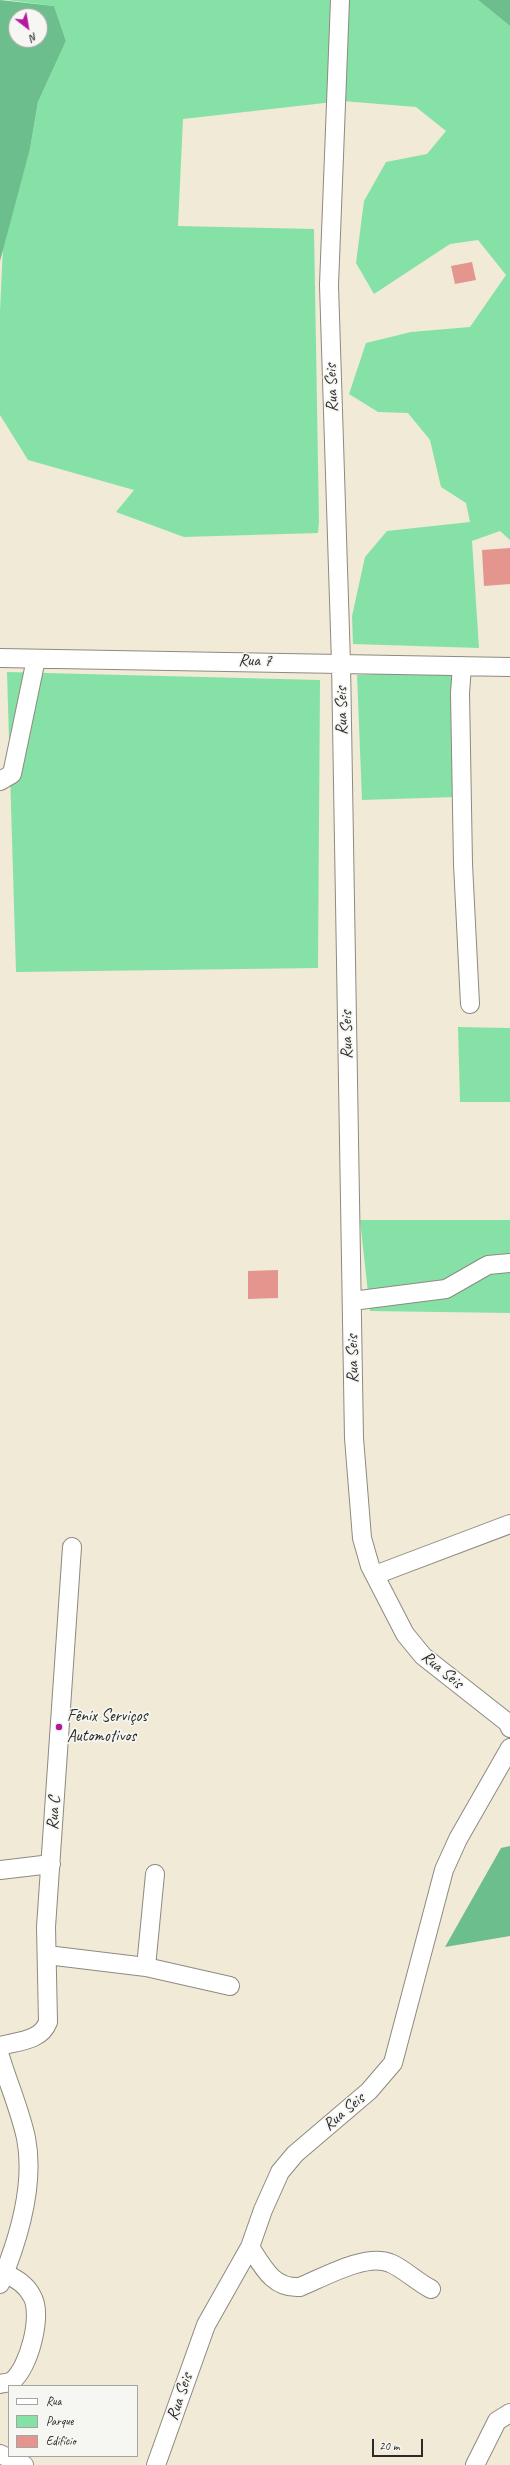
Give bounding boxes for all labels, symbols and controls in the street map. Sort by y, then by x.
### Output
north arrow [8,8,48,48]
text: N [27,30,40,45]
street label: Rua Seis [321,364,343,412]
street label: Rua 7 [238,651,272,671]
street label: Rua Seis [331,687,353,735]
street label: Rua Seis [336,1011,358,1059]
street label: Rua Seis [342,1335,364,1383]
street label: Rua Seis [417,1647,467,1693]
place label: Fênix Serviços Automotivos [67,1707,147,1747]
marker: Fênix Serviços Automotivos [54,1722,64,1732]
street label: Rua C [43,1795,65,1831]
street label: Rua Seis [319,2089,369,2135]
street label: Rua Seis [162,2371,198,2423]
legend [8,2385,138,2457]
text: Rua [46,2393,61,2409]
text: Parque [46,2413,74,2429]
scale bar [374,2431,425,2457]
text: Edifício [46,2433,76,2449]
text: 20 m [379,2438,399,2454]

